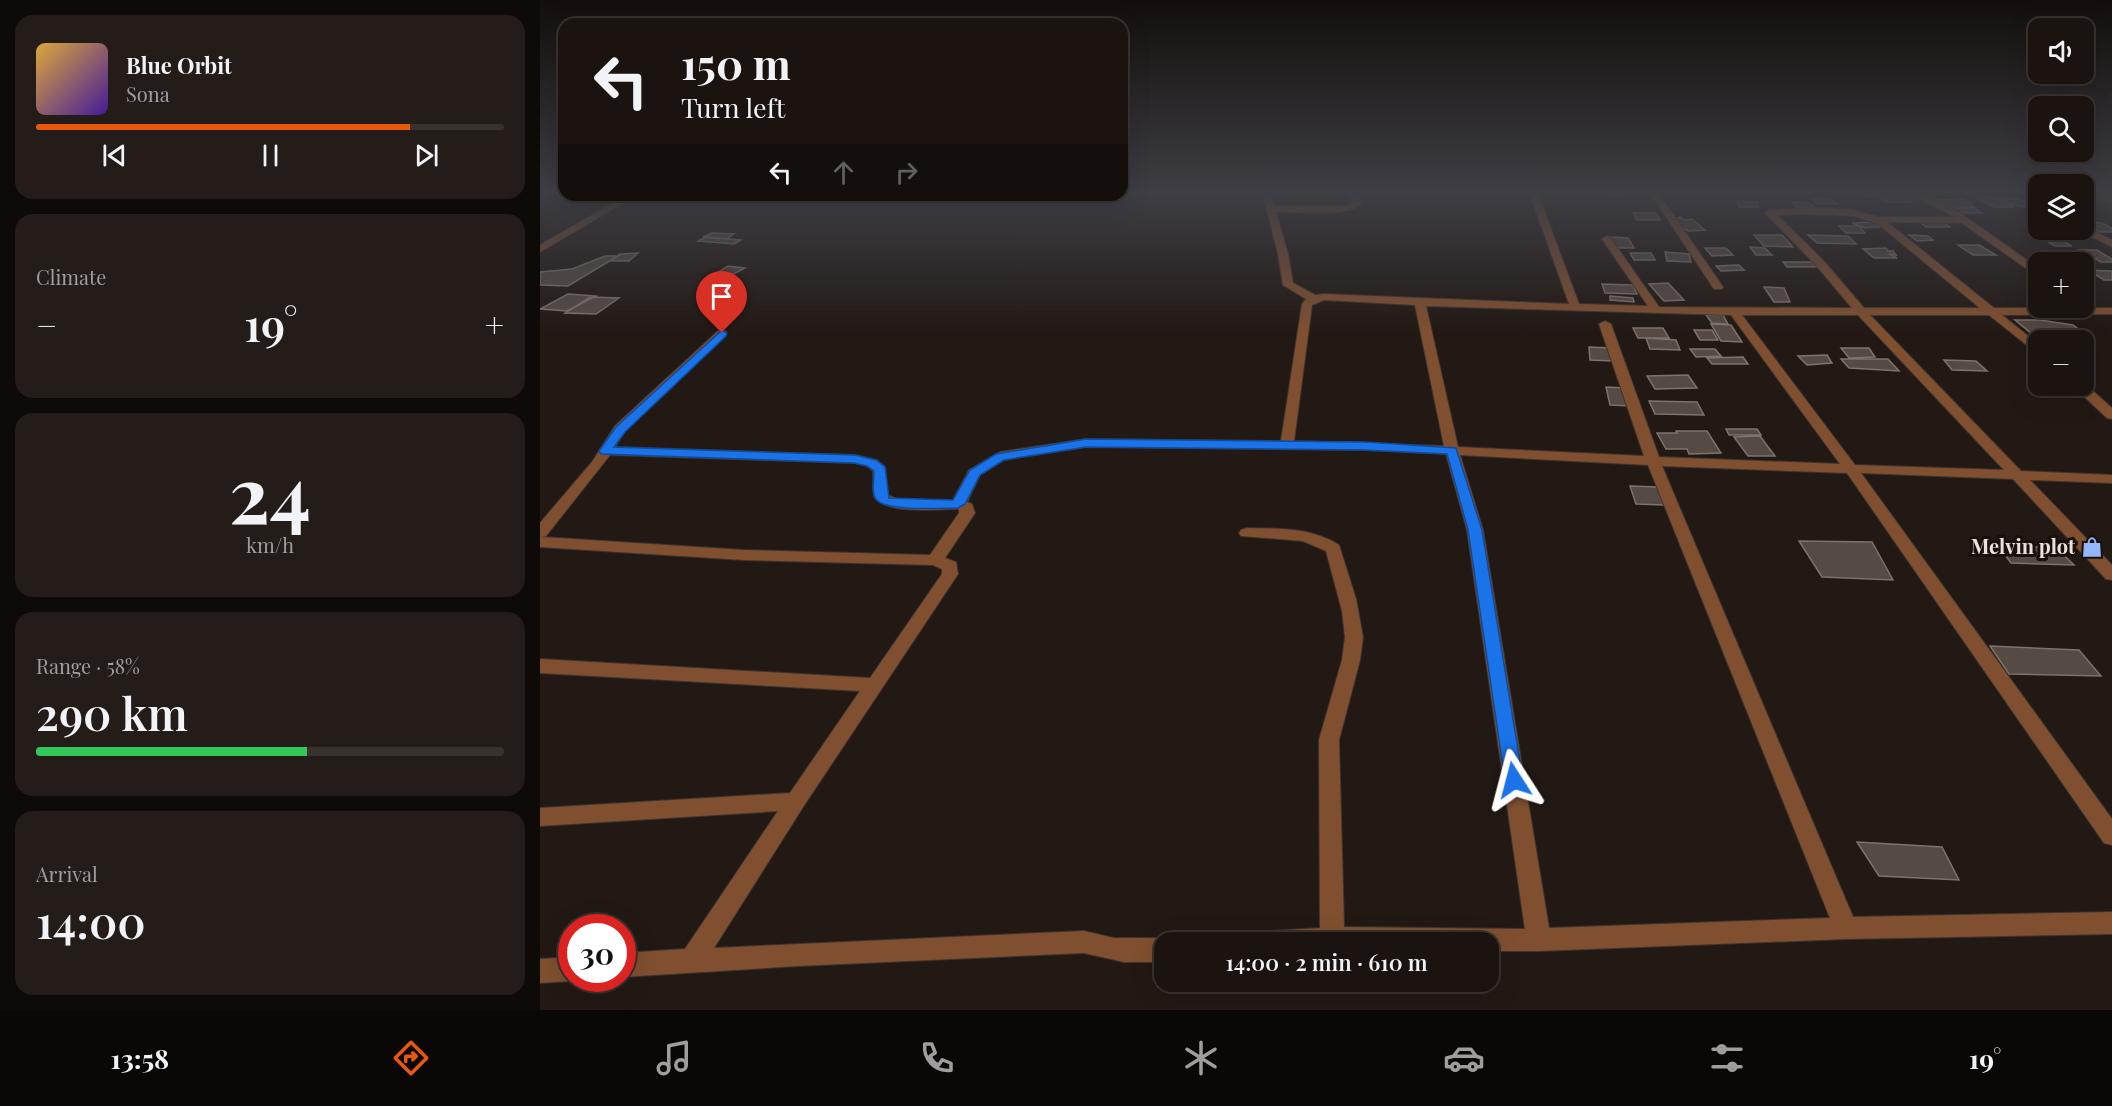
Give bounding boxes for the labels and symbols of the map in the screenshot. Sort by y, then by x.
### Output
pin [696,271,747,333]
place label: Melvin plot [1971,532,2076,559]
shop icon: Melvin plot [2080,535,2104,559]
position arrow [1482,748,1546,812]
speed limit sign: 30 [558,914,636,992]

